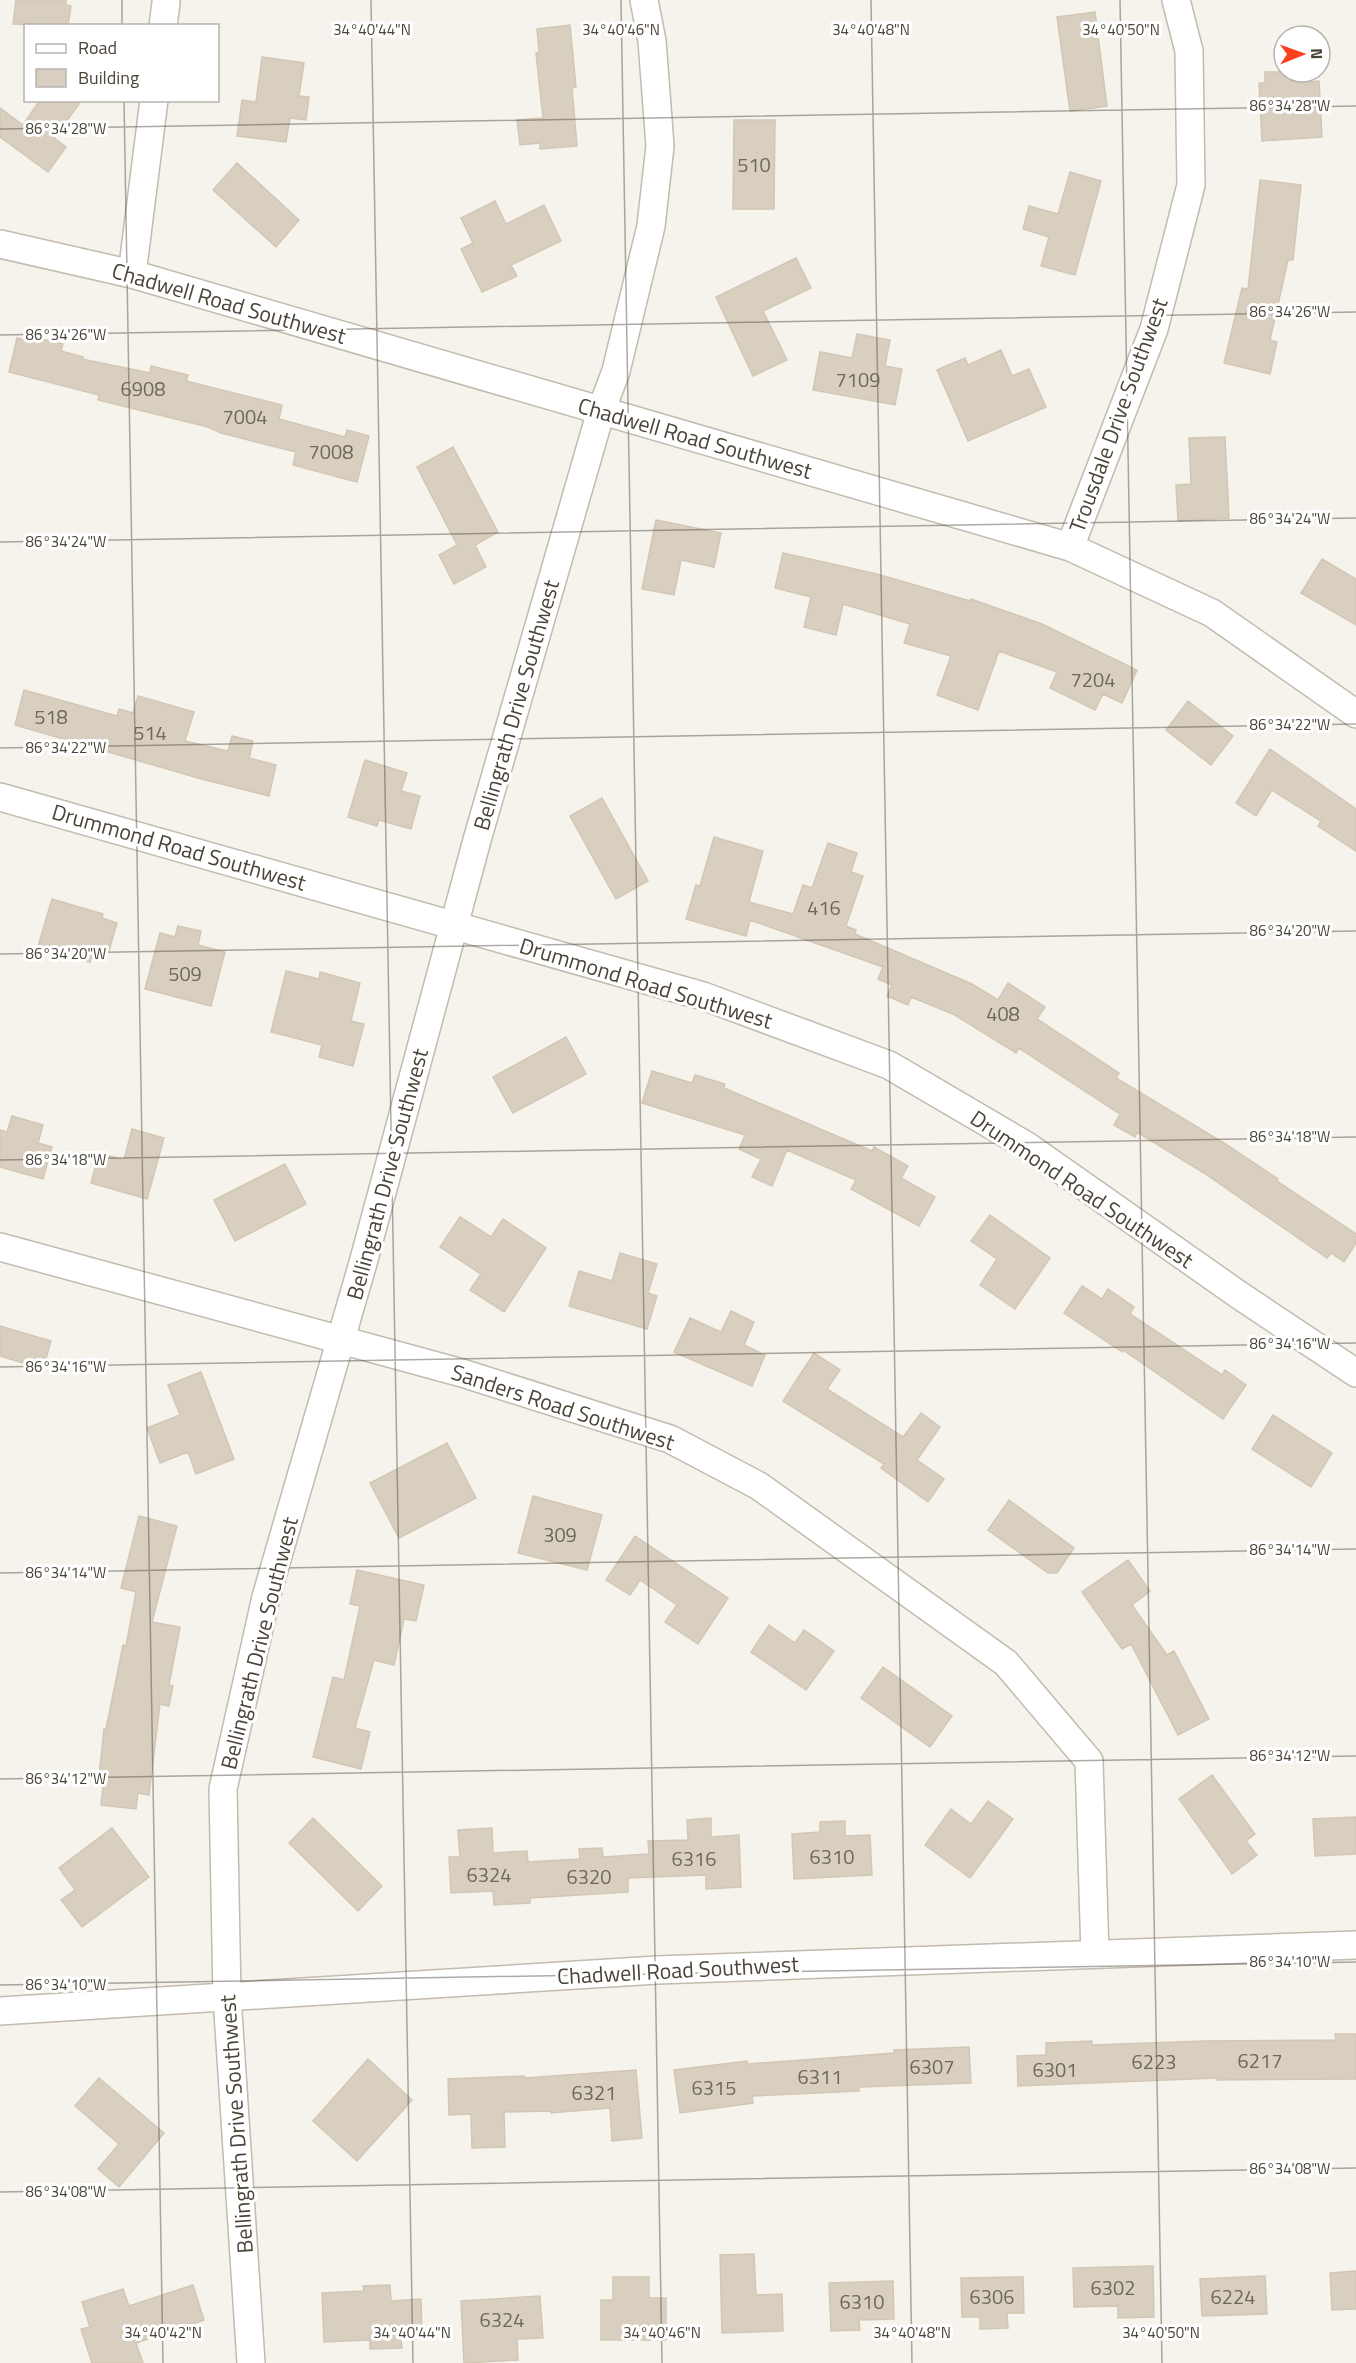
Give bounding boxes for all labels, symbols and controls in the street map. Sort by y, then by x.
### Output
text: 34°40'44"N [333,18,411,41]
text: 34°40'46"N [582,18,660,41]
text: 34°40'48"N [832,18,910,41]
text: 34°40'50"N [1082,18,1160,41]
legend [24,24,219,102]
north arrow [1272,24,1332,84]
text: Road [78,34,117,61]
text: N [1305,48,1329,59]
text: Building [78,64,139,91]
text: 86°34'28"W [1250,94,1330,117]
text: 86°34'28"W [26,117,106,140]
house number: 510 [737,149,771,180]
street label: Chadwell Road Southwest [108,253,350,353]
street label: Trousdale Drive Southwest [1060,293,1176,537]
text: 86°34'26"W [1250,300,1330,323]
text: 86°34'26"W [26,323,106,346]
house number: 7109 [836,364,880,395]
house number: 6908 [121,373,165,404]
street label: Chadwell Road Southwest [574,388,816,488]
house number: 7004 [223,401,267,432]
house number: 7008 [309,436,353,467]
text: 86°34'24"W [1250,507,1330,530]
text: 86°34'24"W [26,530,106,553]
street label: Bellingrath Drive Southwest [464,576,568,834]
house number: 7204 [1071,664,1115,695]
house number: 518 [34,701,68,732]
text: 86°34'22"W [1250,713,1330,736]
house number: 514 [133,717,167,748]
text: 86°34'22"W [26,736,106,759]
street label: Drummond Road Southwest [48,794,310,900]
house number: 416 [807,892,841,923]
text: 86°34'20"W [1250,919,1330,942]
street label: Drummond Road Southwest [515,928,777,1038]
text: 86°34'20"W [26,942,106,965]
house number: 509 [168,958,202,989]
house number: 408 [986,998,1020,1029]
street label: Bellingrath Drive Southwest [337,1044,437,1304]
street label: Drummond Road Southwest [963,1101,1201,1277]
text: 86°34'18"W [1250,1125,1330,1148]
text: 86°34'18"W [26,1148,106,1171]
text: 86°34'16"W [1250,1332,1330,1355]
text: 86°34'16"W [26,1355,106,1378]
street label: Sanders Road Southwest [447,1355,679,1459]
street label: Bellingrath Drive Southwest [211,1513,307,1773]
house number: 309 [543,1519,577,1550]
text: 86°34'14"W [1250,1538,1330,1561]
text: 86°34'14"W [26,1561,106,1584]
text: 86°34'12"W [1250,1744,1330,1767]
text: 86°34'12"W [26,1767,106,1790]
house number: 6310 [810,1841,854,1872]
house number: 6316 [672,1843,716,1874]
house number: 6324 [467,1859,511,1890]
house number: 6320 [567,1861,611,1892]
street label: Chadwell Road Southwest [556,1947,800,1993]
text: 86°34'10"W [1250,1950,1330,1973]
text: 86°34'10"W [26,1973,106,1996]
street label: Bellingrath Drive Southwest [210,1993,262,2254]
house number: 6217 [1238,2045,1282,2076]
house number: 6223 [1132,2046,1176,2077]
house number: 6307 [910,2051,954,2082]
house number: 6301 [1033,2054,1077,2085]
house number: 6311 [798,2061,842,2092]
house number: 6315 [692,2072,736,2103]
house number: 6321 [572,2077,616,2108]
text: 86°34'08"W [1250,2157,1330,2180]
text: 86°34'08"W [26,2180,106,2203]
house number: 6302 [1091,2272,1135,2303]
house number: 6306 [970,2281,1014,2312]
house number: 6224 [1211,2281,1255,2312]
house number: 6310 [840,2286,884,2317]
house number: 6324 [480,2304,524,2335]
text: 34°40'42"N [124,2321,202,2344]
text: 34°40'44"N [373,2321,451,2344]
text: 34°40'46"N [623,2321,701,2344]
text: 34°40'48"N [873,2321,951,2344]
text: 34°40'50"N [1122,2321,1200,2344]

